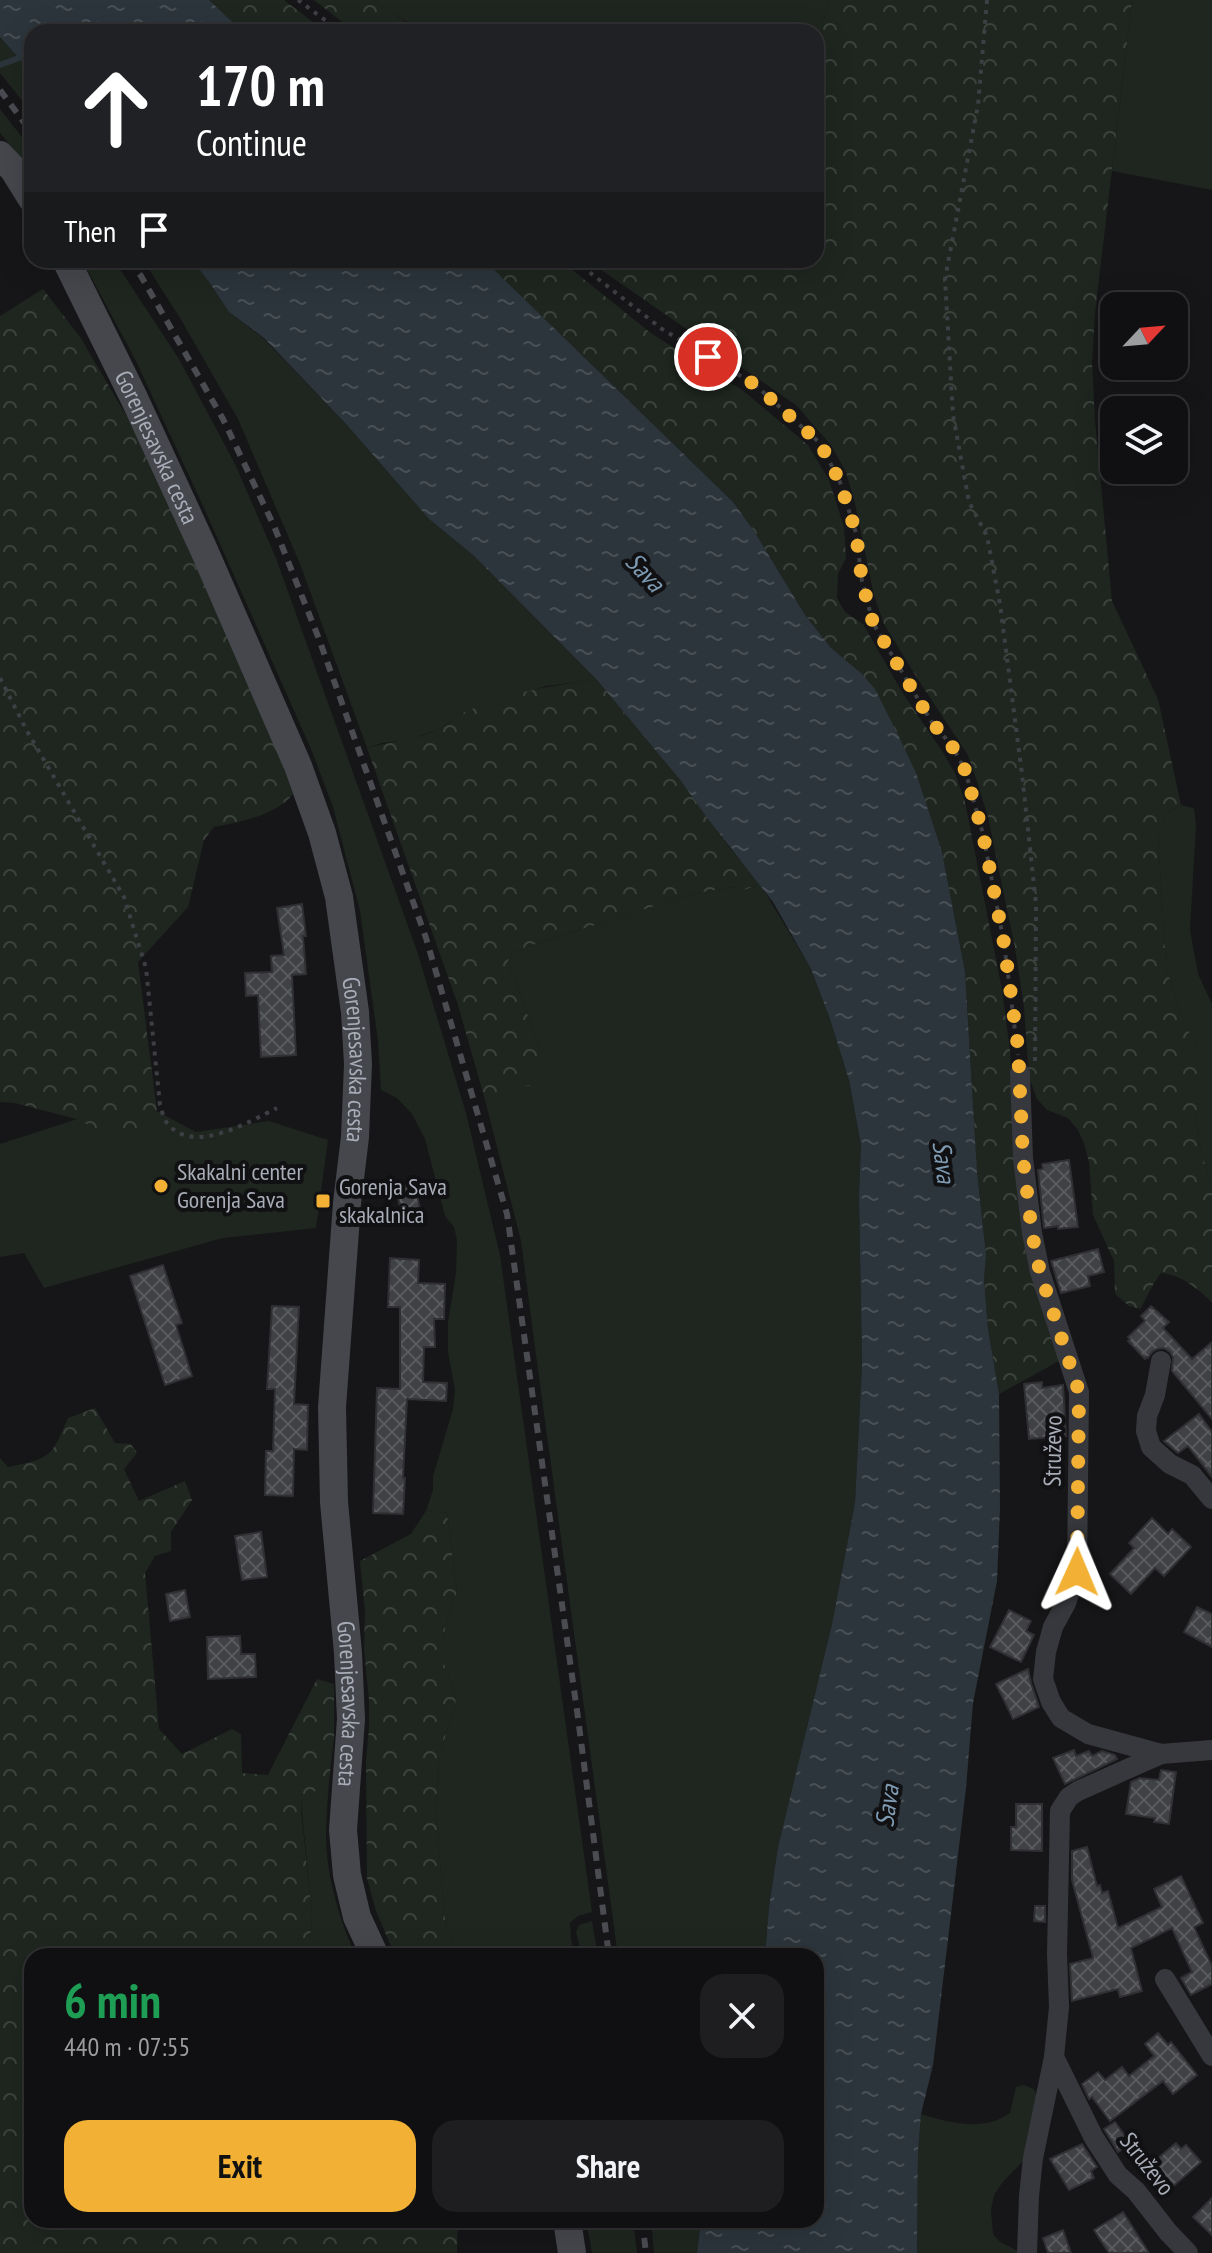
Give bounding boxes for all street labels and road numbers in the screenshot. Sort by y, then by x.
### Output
street label: Gorenjesavska cesta [108,365,206,529]
street label: Gorenjesavska cesta [335,975,374,1144]
street label: Struževo [1036,1415,1069,1487]
street label: Gorenjesavska cesta [330,1620,367,1788]
street label: Struževo [1113,2126,1182,2201]

